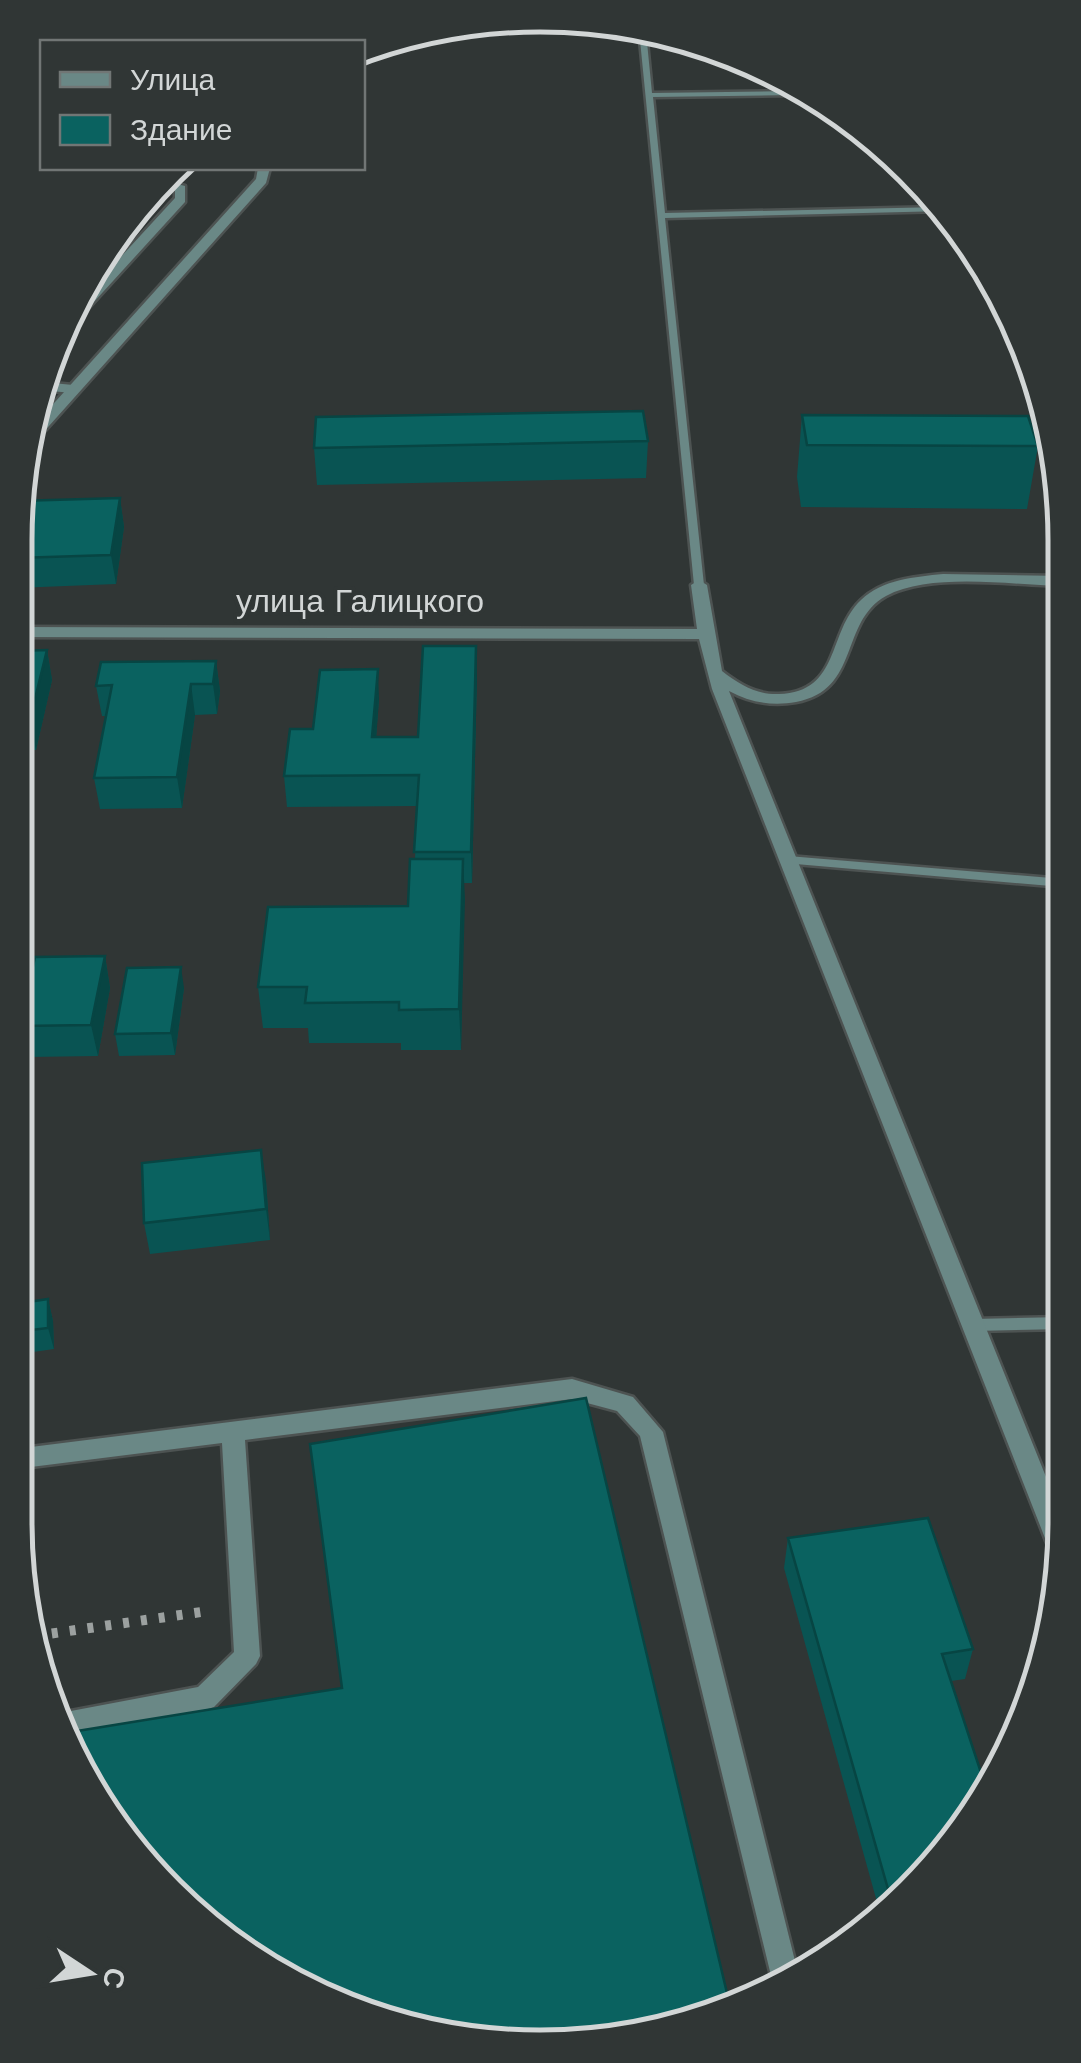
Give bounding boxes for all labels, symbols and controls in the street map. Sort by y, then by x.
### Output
legend [40,40,365,170]
text: Улица [130,62,215,97]
text: Здание [130,112,232,147]
street label: улица Галицкого [236,582,484,620]
north arrow [40,1923,140,2023]
text: С [96,1965,132,1991]

